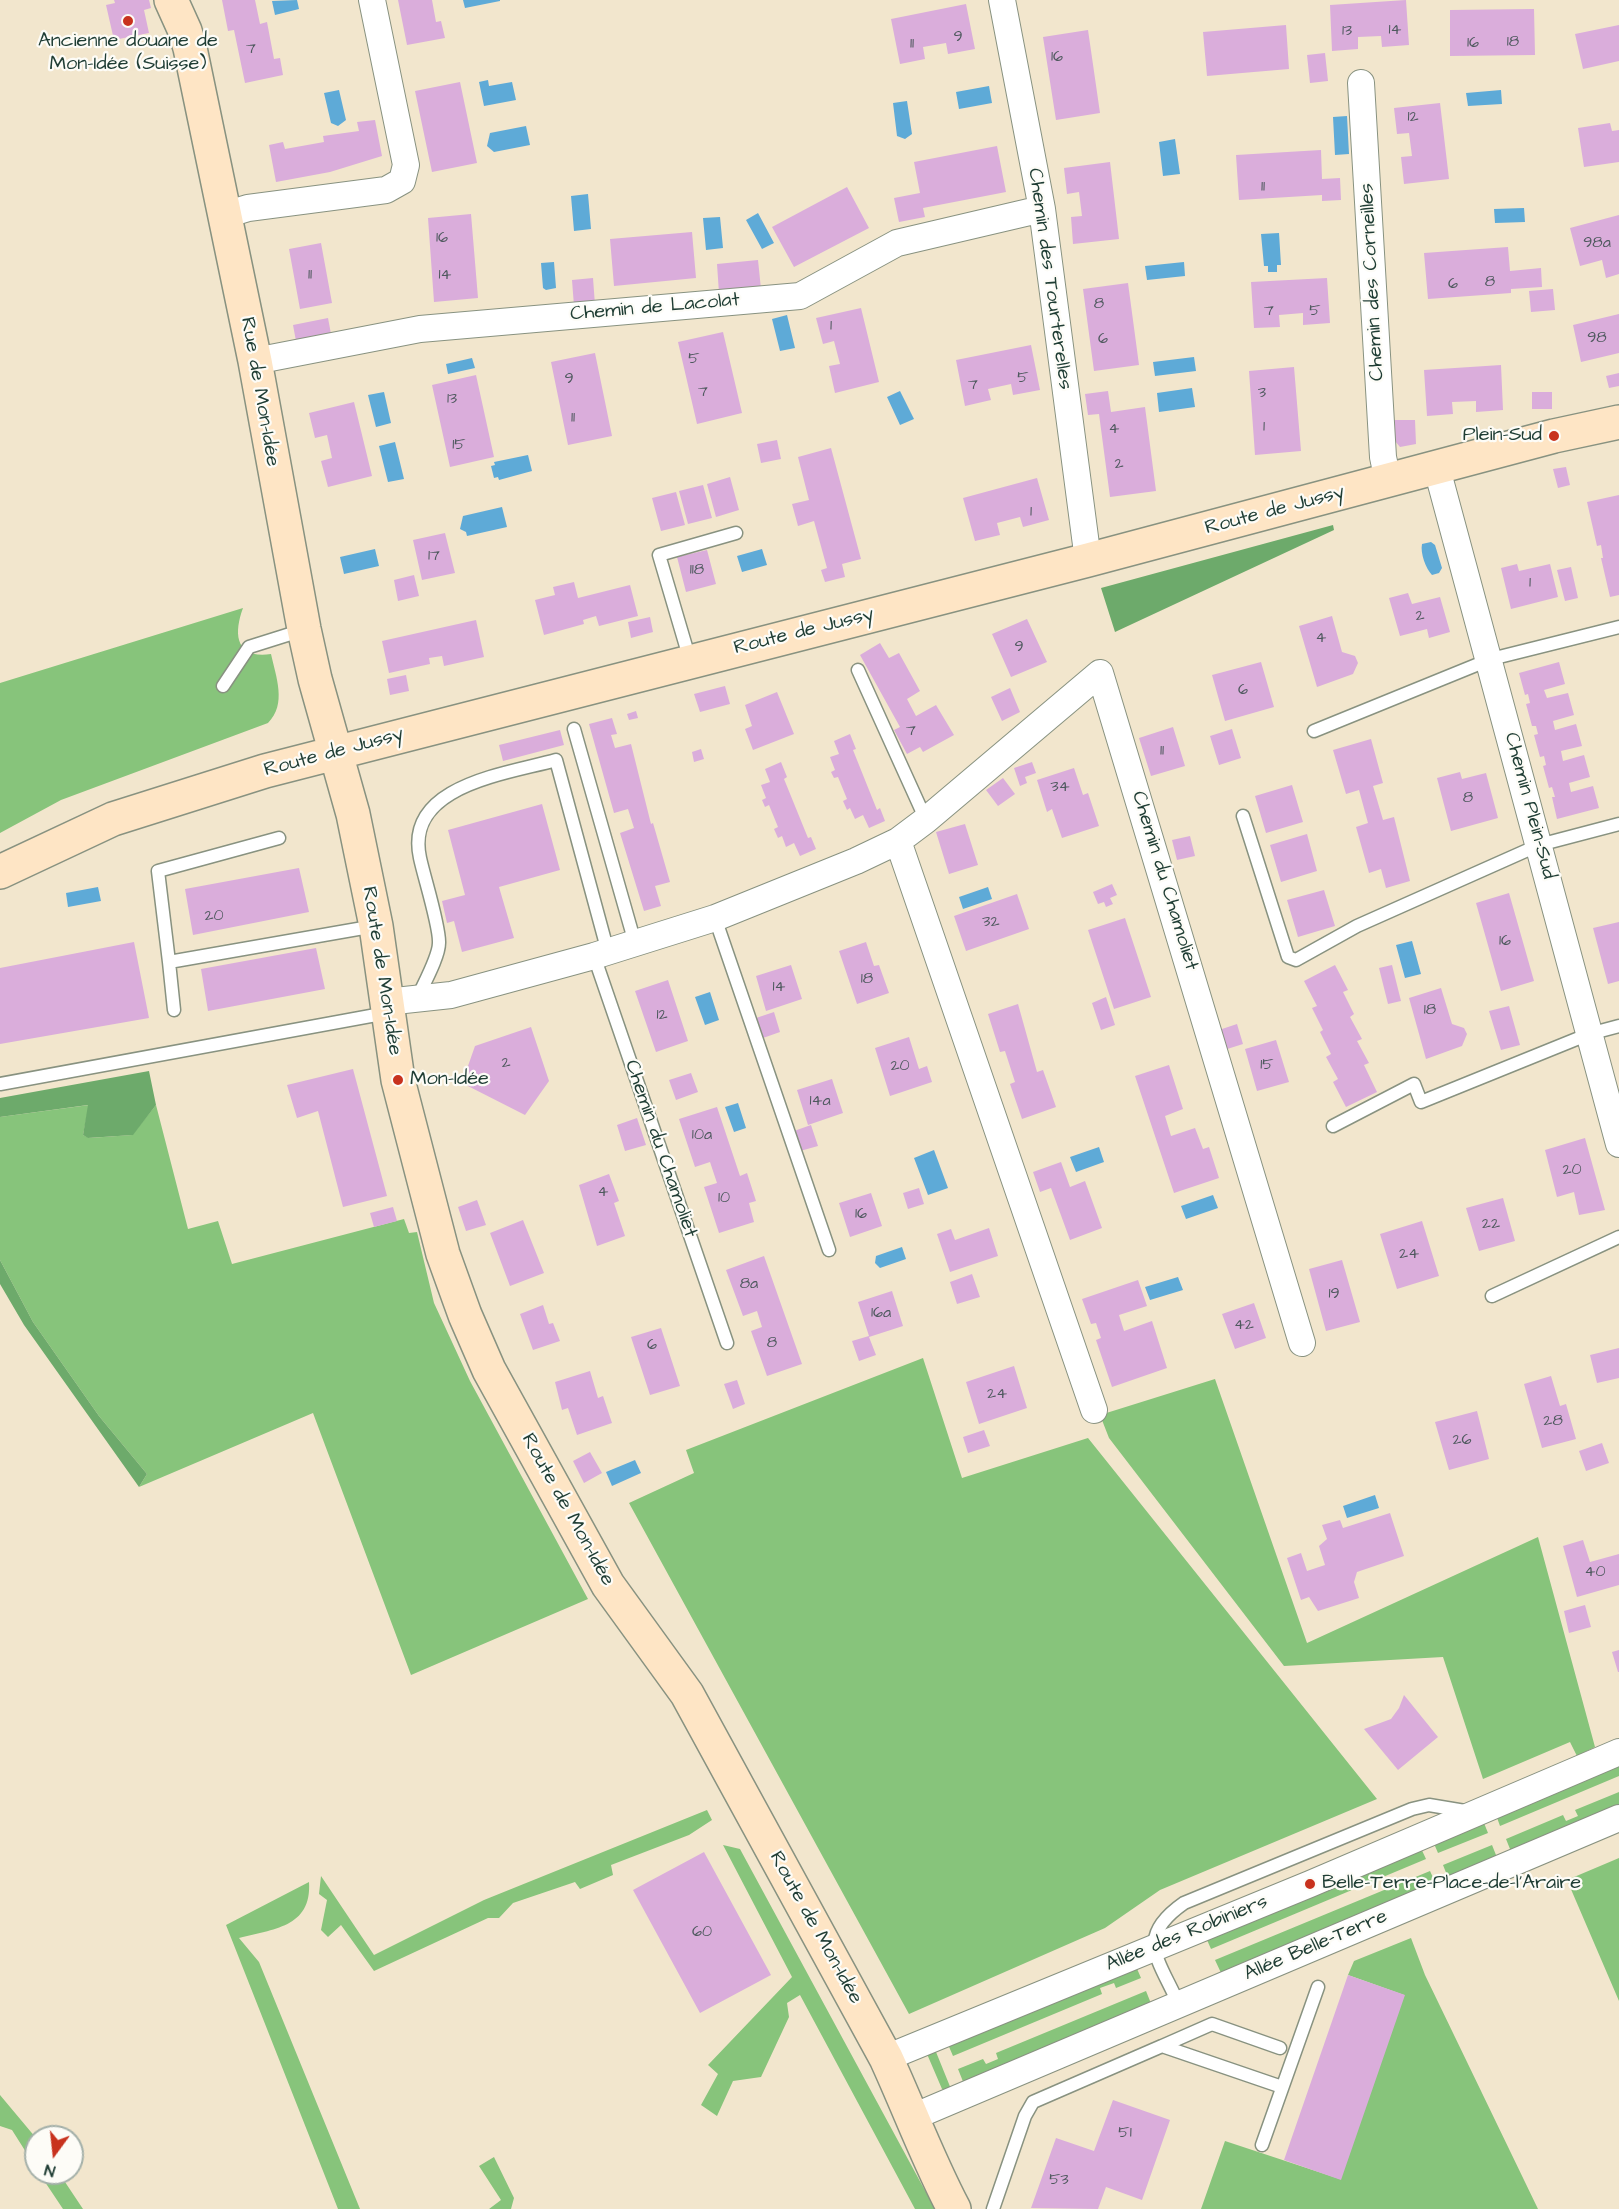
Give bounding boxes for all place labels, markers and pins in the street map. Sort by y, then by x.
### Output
marker: Ancienne douane de Mon-Idée (Suisse) [121,14,135,28]
place label: Ancienne douane de Mon-Idée (Suisse) [38,30,218,77]
place label: Plein-Sud [1463,424,1542,448]
marker: Plein-Sud [1547,429,1561,443]
place label: Mon-Idée [410,1068,489,1092]
marker: Mon-Idée [391,1073,405,1087]
place label: Belle-Terre-Place-de-l'Araire [1322,1872,1581,1896]
marker: Belle-Terre-Place-de-l'Araire [1303,1877,1317,1891]

